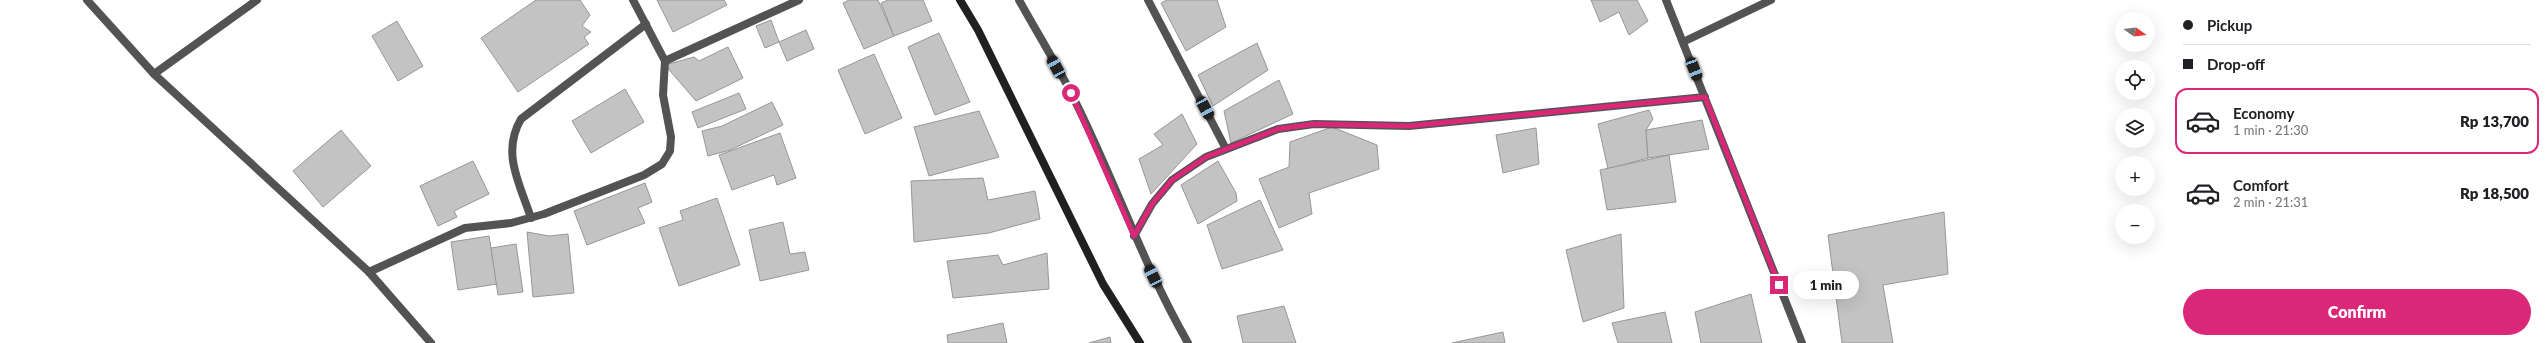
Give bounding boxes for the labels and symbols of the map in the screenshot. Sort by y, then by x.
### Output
north arrow [2115,12,2155,52]
car [1045,54,1067,80]
car [1684,56,1704,82]
route start [1062,84,1080,102]
car [1194,95,1216,121]
car [1142,263,1164,289]
callout: 1 min [1793,271,1859,299]
route end [1770,276,1788,294]

